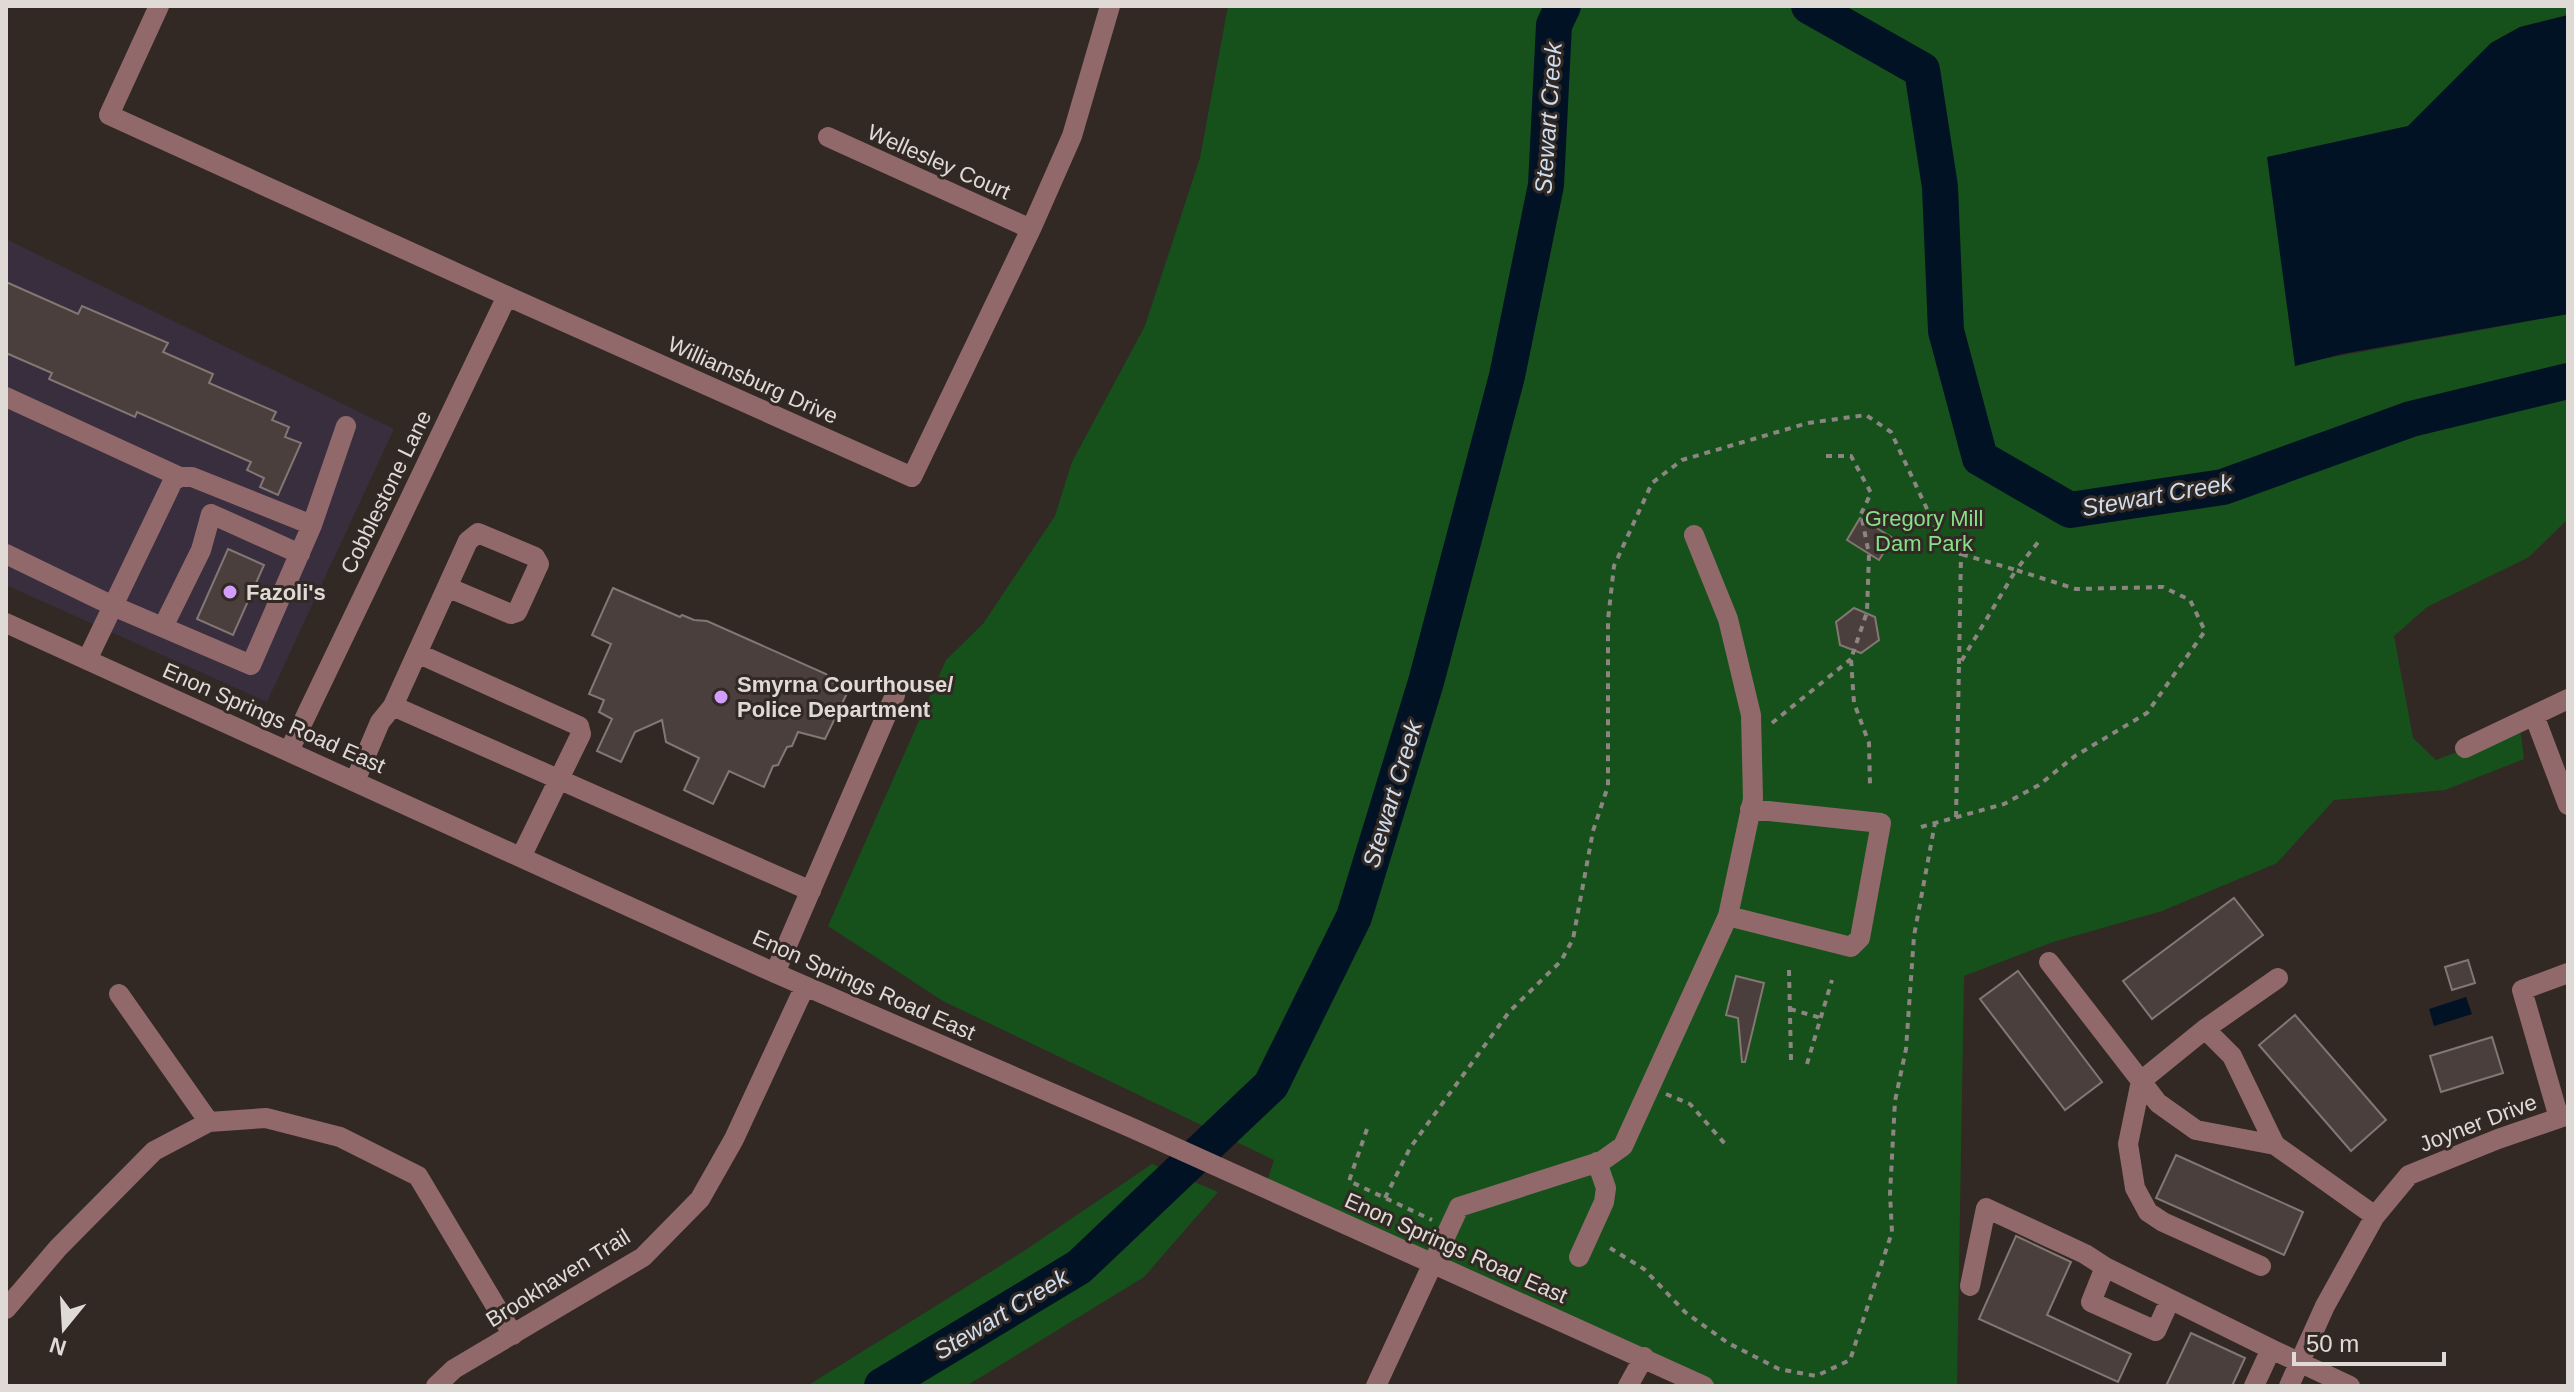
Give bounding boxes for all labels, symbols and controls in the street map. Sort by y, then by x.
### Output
water label: Stewart Creek [1529,39,1567,195]
street label: Wellesley Court [864,119,1014,205]
street label: Williamsburg Drive [664,331,842,429]
street label: Cobblestone Lane [336,406,436,578]
water label: Stewart Creek [2080,468,2236,521]
park label: Gregory Mill Dam Park [1865,506,1983,556]
place label: Fazoli's [246,580,326,605]
marker: Fazoli's [221,583,239,601]
street label: Enon Springs Road East [159,658,389,778]
place label: Smyrna Courthouse/ Police Department [737,672,953,722]
marker: Smyrna Courthouse/ Police Department [712,688,730,706]
water label: Stewart Creek [1357,715,1428,871]
street label: Enon Springs Road East [749,925,979,1045]
street label: Joyner Drive [2416,1089,2540,1157]
street label: Enon Springs Road East [1341,1188,1571,1308]
street label: Brookhaven Trail [481,1224,635,1332]
water label: Stewart Creek [929,1262,1075,1365]
north arrow [24,1288,104,1368]
scale bar [2294,1316,2444,1366]
text: 50 m [2306,1330,2359,1357]
text: N [47,1332,69,1361]

